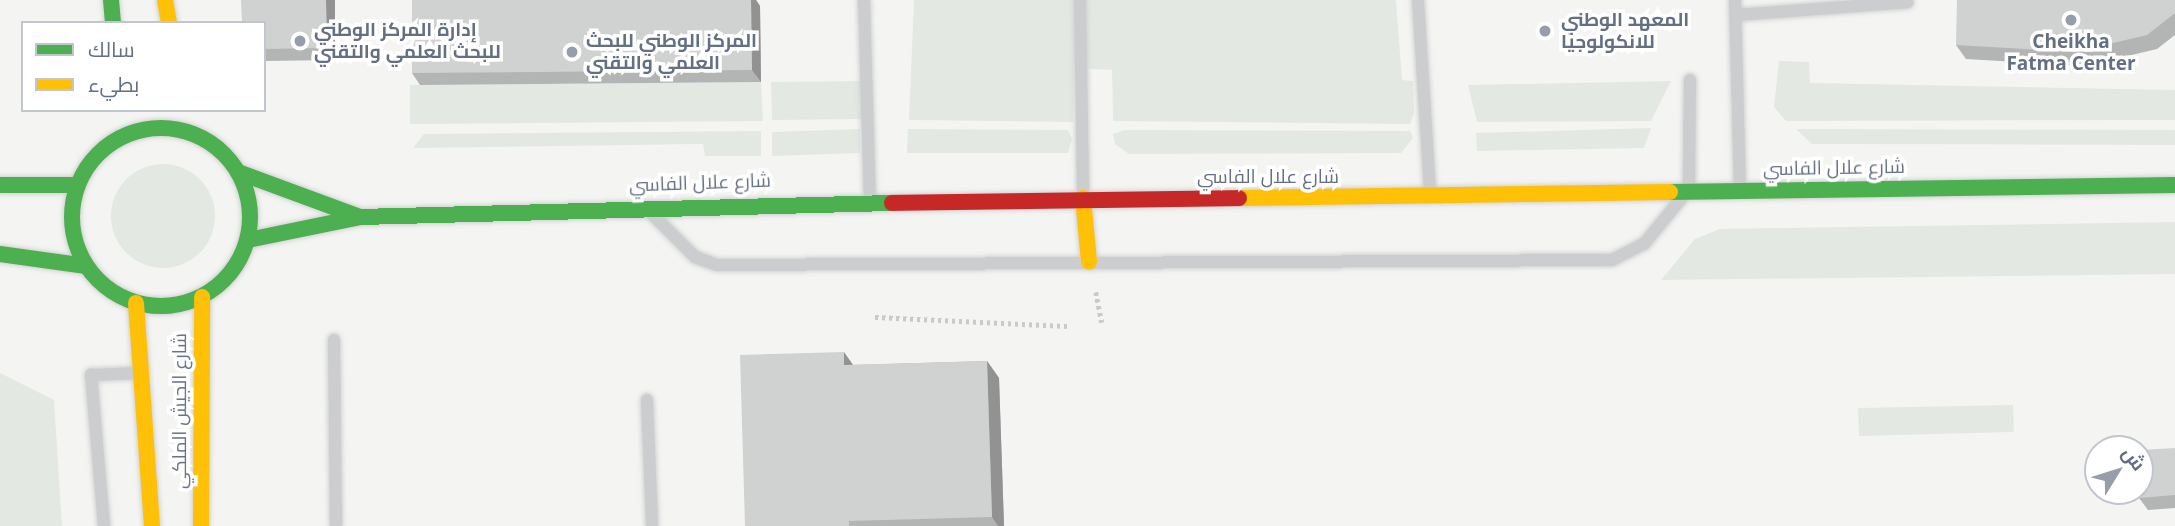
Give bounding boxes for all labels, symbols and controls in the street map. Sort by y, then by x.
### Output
place label: المعهد الوطني للانكولوجيا [1561,9,1689,53]
marker: Cheikha Fatma Center [2063,12,2079,28]
place label: إدارة المركز الوطني للبحث العلمي والتقني [314,19,501,63]
legend [21,21,266,112]
marker: المعهد الوطني للانكولوجيا [1535,21,1555,41]
place label: المركز الوطني للبحث العلمي والتقني [586,30,757,74]
place label: Cheikha Fatma Center [2006,31,2136,75]
marker: إدارة المركز الوطني للبحث العلمي والتقني [292,33,308,49]
text: سالك [88,35,135,63]
marker: المركز الوطني للبحث العلمي والتقني [564,44,580,60]
text: بطيء [88,70,139,98]
street label: شارع علال الفاسي [1763,155,1905,181]
street label: شارع علال الفاسي [1197,166,1339,188]
street label: شارع علال الفاسي [629,169,771,197]
street label: شارع الجيش الملكي [169,333,191,489]
north arrow [2084,435,2154,505]
text: ش [2116,441,2152,476]

